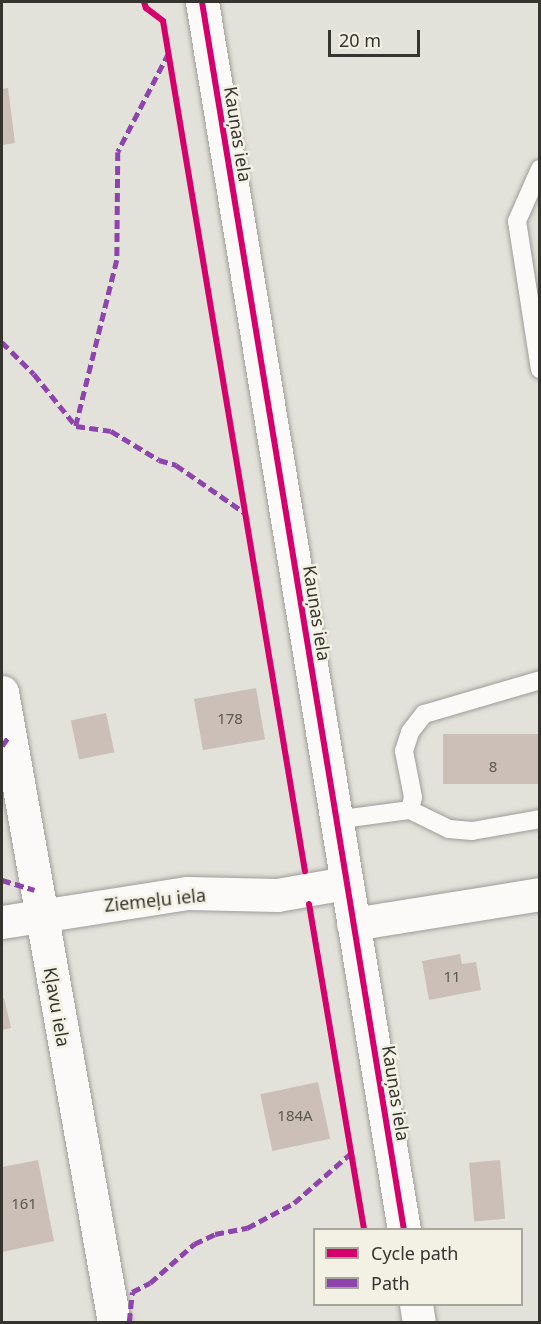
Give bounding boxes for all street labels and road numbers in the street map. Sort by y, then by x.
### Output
street label: Kauņas iela [220,85,256,183]
street label: Kauņas iela [299,564,335,662]
street label: Ziemeļu iela [103,884,207,916]
street label: Kļavu iela [39,966,75,1048]
street label: Kauņas iela [378,1044,414,1142]

